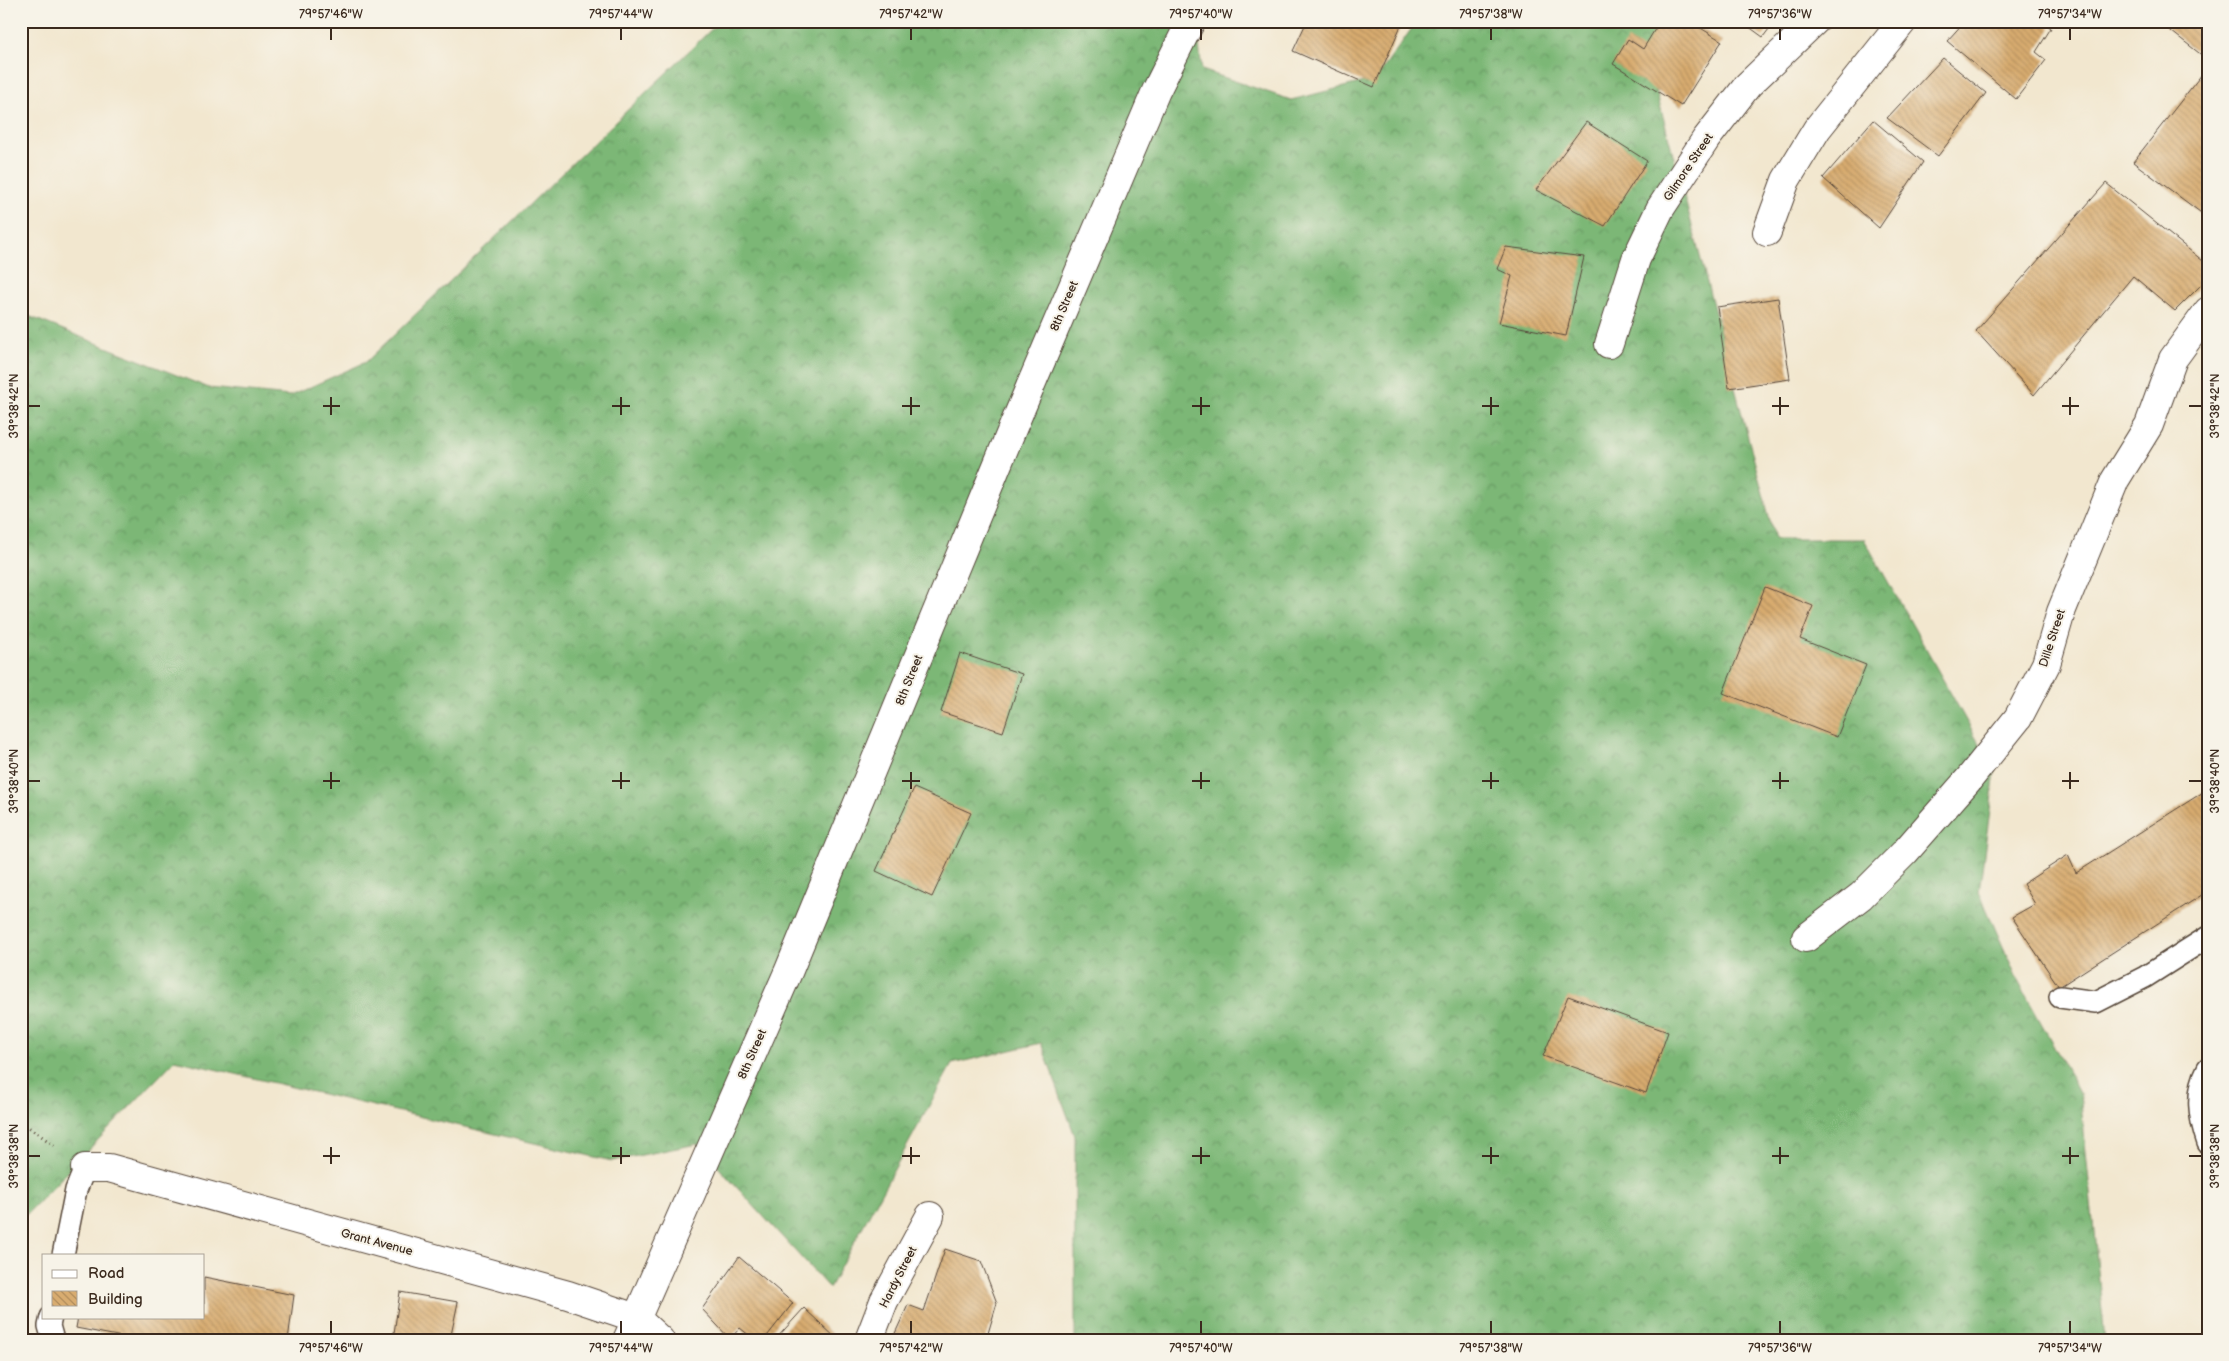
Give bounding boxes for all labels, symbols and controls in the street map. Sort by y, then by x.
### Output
text: 79°57'46"W [299,7,363,22]
text: 79°57'44"W [589,7,653,22]
text: 79°57'42"W [879,7,943,22]
text: 79°57'40"W [1169,7,1233,22]
text: 79°57'38"W [1459,7,1523,22]
text: 79°57'36"W [1748,7,1812,22]
text: 79°57'34"W [2038,7,2102,22]
street label: Gilmore Street [1660,130,1717,204]
street label: 8th Street [1047,278,1082,334]
text: 39°38'42"N [7,374,22,438]
text: 39°38'42"N [2208,374,2223,438]
street label: Dille Street [2036,607,2069,669]
street label: 8th Street [893,652,927,708]
text: 39°38'40"N [7,749,22,813]
text: 39°38'40"N [2208,749,2223,813]
street label: 8th Street [735,1027,770,1082]
text: 39°38'38"N [7,1124,22,1188]
text: 39°38'38"N [2208,1124,2223,1188]
street label: Grant Avenue [339,1226,414,1259]
street label: Hardy Street [877,1244,921,1311]
legend [42,1254,205,1318]
text: Road [88,1264,124,1283]
text: Building [88,1290,143,1309]
text: 79°57'46"W [299,1341,363,1356]
text: 79°57'44"W [589,1341,653,1356]
text: 79°57'42"W [879,1341,943,1356]
text: 79°57'40"W [1169,1341,1233,1356]
text: 79°57'38"W [1459,1341,1523,1356]
text: 79°57'36"W [1748,1341,1812,1356]
text: 79°57'34"W [2038,1341,2102,1356]

